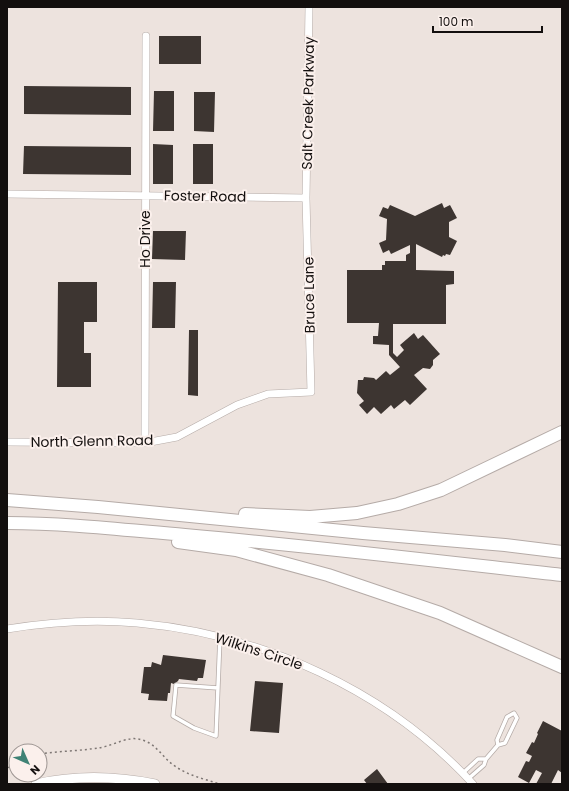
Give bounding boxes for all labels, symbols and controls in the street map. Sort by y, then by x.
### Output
scale bar [433,8,542,34]
text: 100 m [439,13,473,30]
street label: Salt Creek Parkway [297,36,319,170]
street label: Foster Road [164,185,246,207]
street label: Ho Drive [135,210,155,268]
street label: Bruce Lane [298,256,320,334]
street label: North Glenn Road [30,430,154,452]
street label: Wilkins Circle [212,627,306,675]
north arrow [8,743,48,783]
text: N [26,761,44,779]

